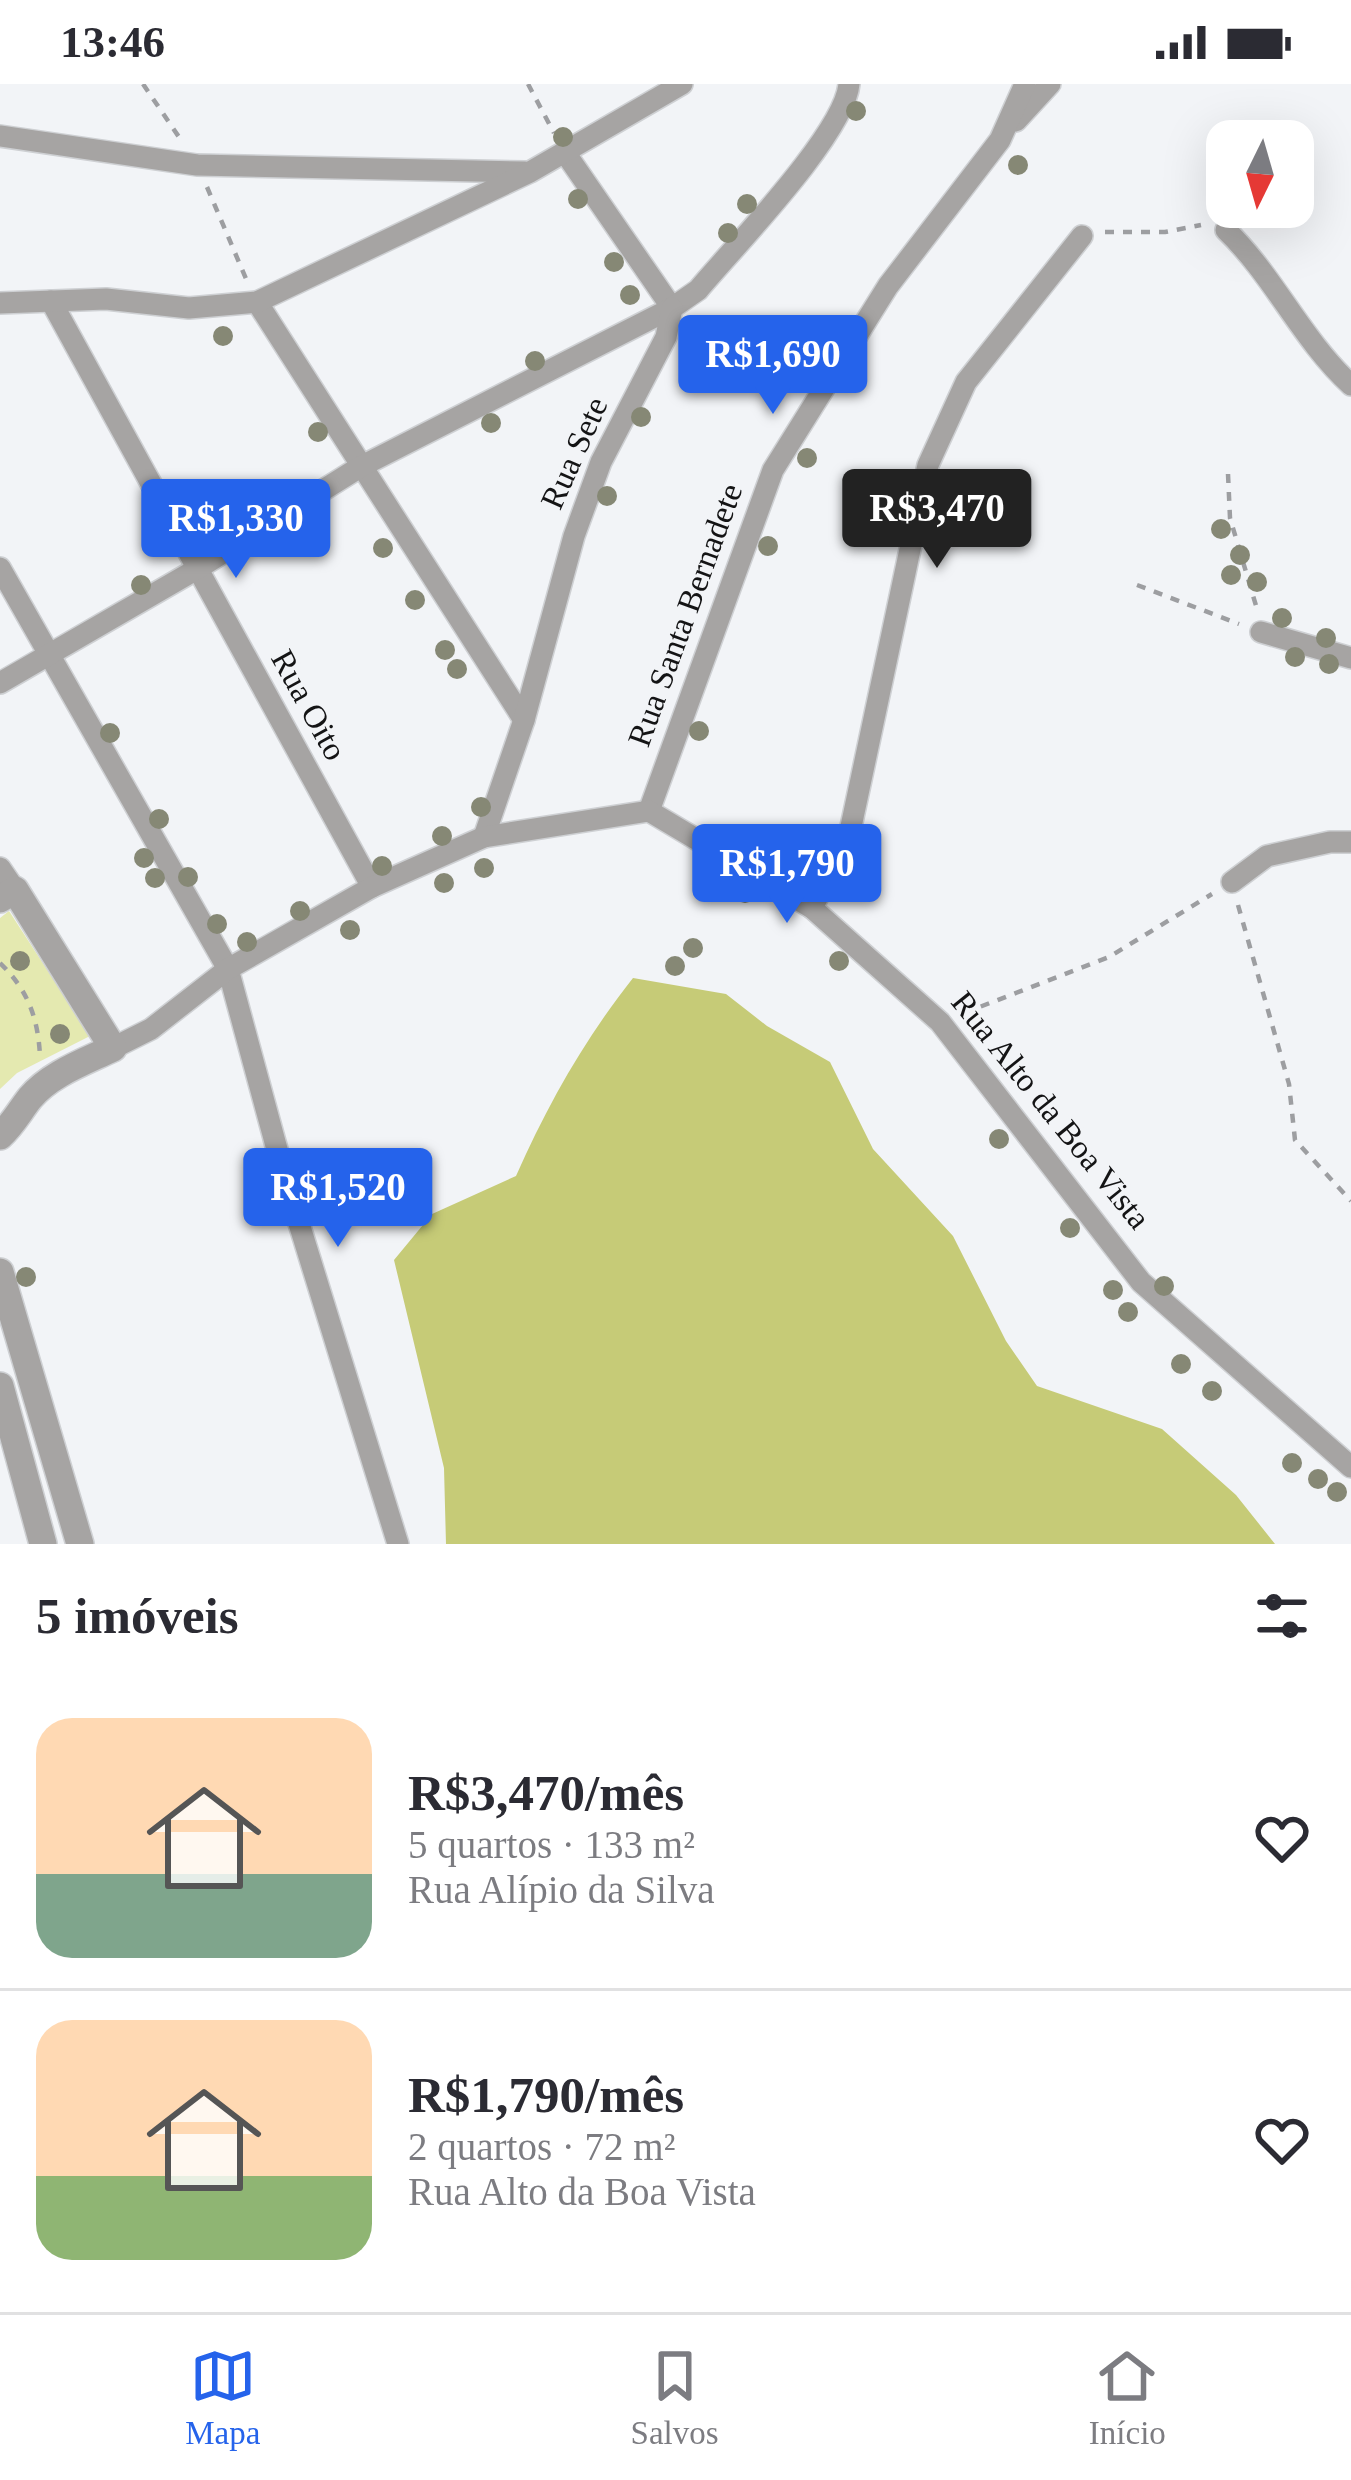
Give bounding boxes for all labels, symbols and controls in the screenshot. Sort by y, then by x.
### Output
text: 13:46 [60,17,165,67]
north arrow [1206,120,1314,228]
map controls [1206,120,1314,228]
pin: R$1,690 [662,315,884,417]
text: R$1,690 [705,332,841,375]
street label: Rua Sete [534,392,614,514]
pin: R$3,470 [826,469,1048,571]
pin: R$1,330 [125,479,347,581]
street label: Rua Santa Bernadete [621,479,749,751]
text: R$3,470 [869,486,1005,529]
text: R$1,330 [168,496,304,539]
street label: Rua Oito [264,644,354,766]
pin: R$1,790 [676,824,898,926]
text: R$1,790 [719,841,855,884]
street label: Rua Alto da Boa Vista [944,984,1158,1236]
pin: R$1,520 [227,1148,449,1250]
text: R$1,520 [270,1165,406,1208]
icon: filters [1249,1583,1315,1649]
text: 5 imóveis [36,1588,239,1644]
text: R$3,470/mês [408,1765,684,1821]
icon: home [132,1766,276,1910]
icon: heart [1249,1805,1315,1871]
text: 5 quartos · 133 m² [408,1823,695,1866]
text: Rua Alípio da Silva [408,1868,715,1911]
text: R$1,790/mês [408,2067,684,2123]
icon: home [132,2068,276,2212]
icon: heart [1249,2107,1315,2173]
text: 2 quartos · 72 m² [408,2125,675,2168]
text: Rua Alto da Boa Vista [408,2170,756,2213]
tab: Mapa [185,2343,260,2452]
tab: Salvos [631,2343,719,2452]
tab: Início [1089,2343,1166,2452]

